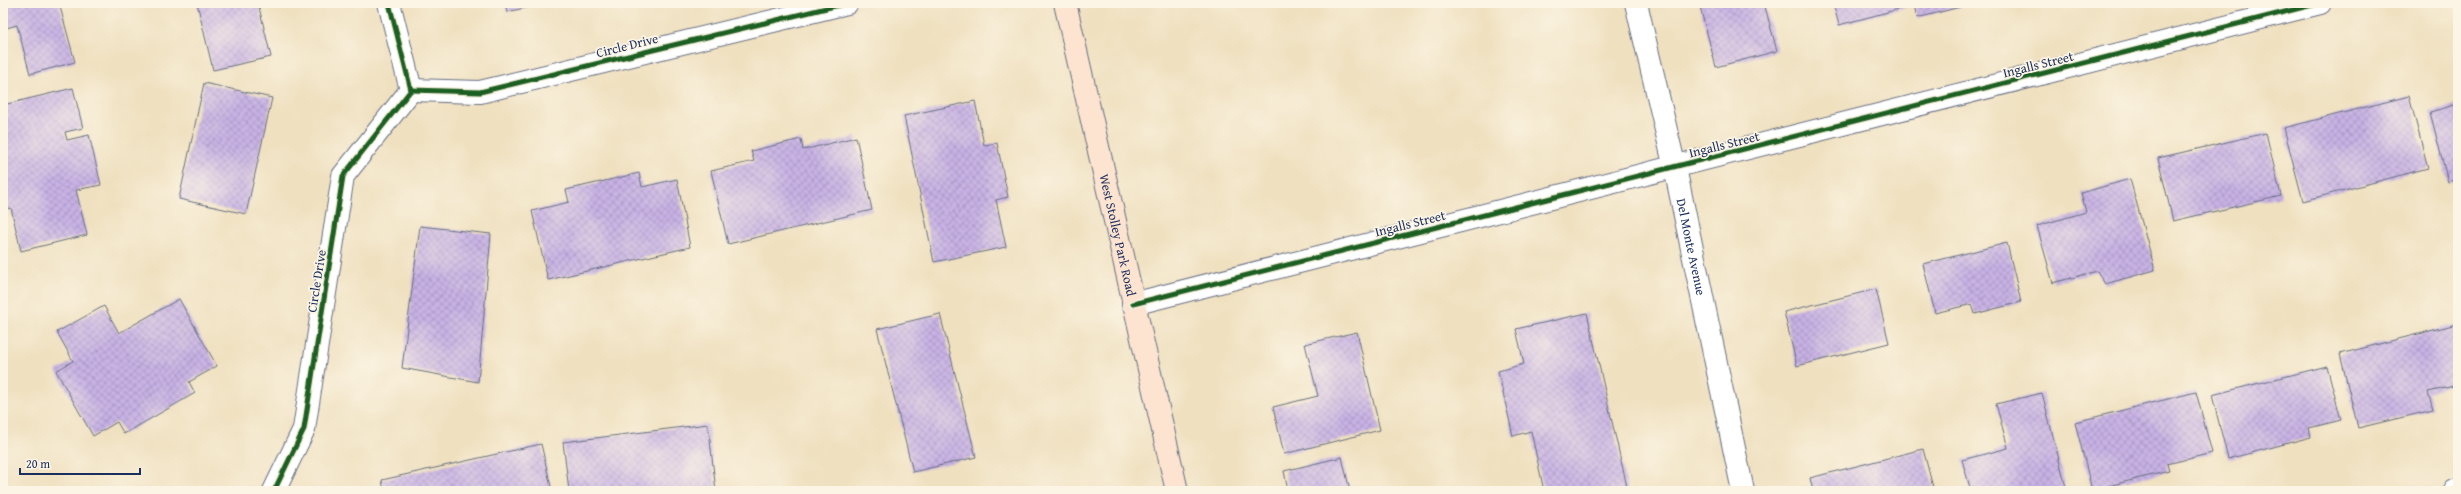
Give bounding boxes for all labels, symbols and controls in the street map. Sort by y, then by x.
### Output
street label: Circle Drive [594,29,660,62]
street label: Ingalls Street [2001,46,2076,82]
street label: Ingalls Street [1687,126,1762,162]
street label: West Stolley Park Road [1095,172,1141,298]
street label: Del Monte Avenue [1672,197,1711,297]
street label: Ingalls Street [1373,205,1448,241]
street label: Circle Drive [302,248,331,314]
scale bar [20,450,140,476]
text: 20 m [26,455,50,472]

